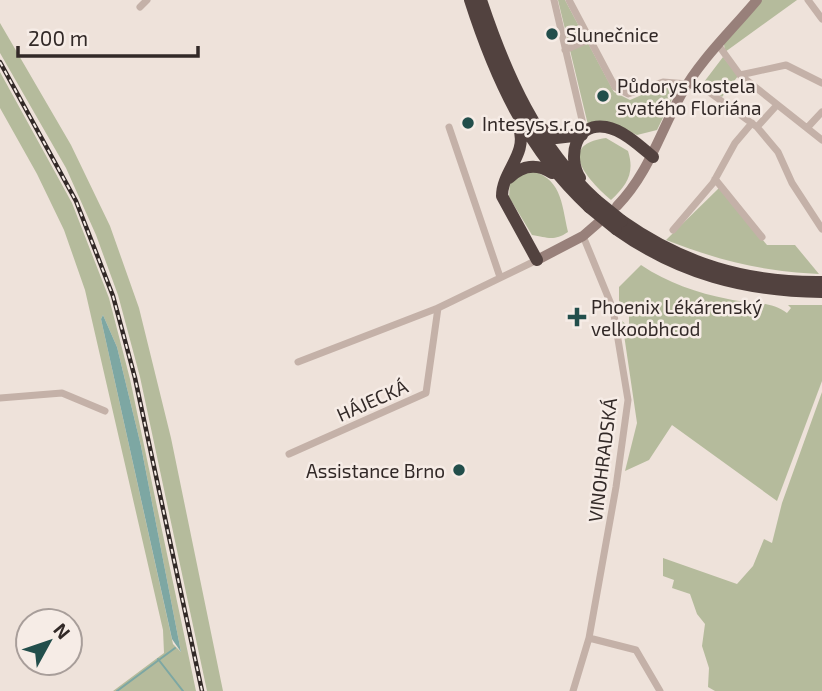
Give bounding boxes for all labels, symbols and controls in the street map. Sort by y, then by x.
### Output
scale bar [18,14,198,58]
place label: Slunečnice [566,23,659,46]
text: 200 m [28,25,88,50]
marker: Slunečnice [544,26,560,42]
place label: Půdorys kostela svatého Floriána [617,74,761,119]
marker: Půdorys kostela svatého Floriána [595,88,611,104]
place label: Intesys s.r.o. [482,112,589,135]
marker: Intesys s.r.o. [460,115,476,131]
place label: Phoenix Lékárenský velkoobhcod [591,295,762,340]
marker: Phoenix Lékárenský velkoobhcod [569,309,585,325]
street label: HÁJECKÁ [333,374,411,426]
street label: VINOHRADSKÁ [583,396,621,524]
place label: Assistance Brno [306,459,445,482]
marker: Assistance Brno [451,462,467,478]
north arrow [14,607,84,677]
text: N [49,618,76,643]

